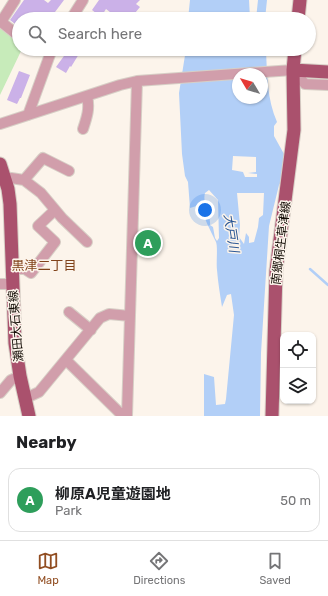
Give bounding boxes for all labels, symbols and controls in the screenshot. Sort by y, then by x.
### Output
search box [12,12,316,56]
icon: search [26,23,48,45]
text: Search here [58,25,142,43]
north arrow [232,68,268,104]
your location [195,200,215,220]
street label: 南郷桐生草津線 [269,200,293,286]
water label: 大戸川 [221,213,242,255]
pin: A [135,228,161,258]
district label: 黒津二丁目 [11,258,77,273]
street label: 瀬田大石東線 [6,290,26,362]
map controls [280,332,316,404]
button: locate [280,332,316,368]
button: layers [280,368,316,404]
text: Nearby [16,432,77,452]
text: 柳原A児童遊園地 [55,485,171,503]
text: A [25,493,35,508]
text: 50 m [280,493,311,508]
text: Park [55,503,82,518]
tab: Map [37,550,59,587]
tab: Directions [133,550,185,587]
tab: Saved [260,550,291,587]

